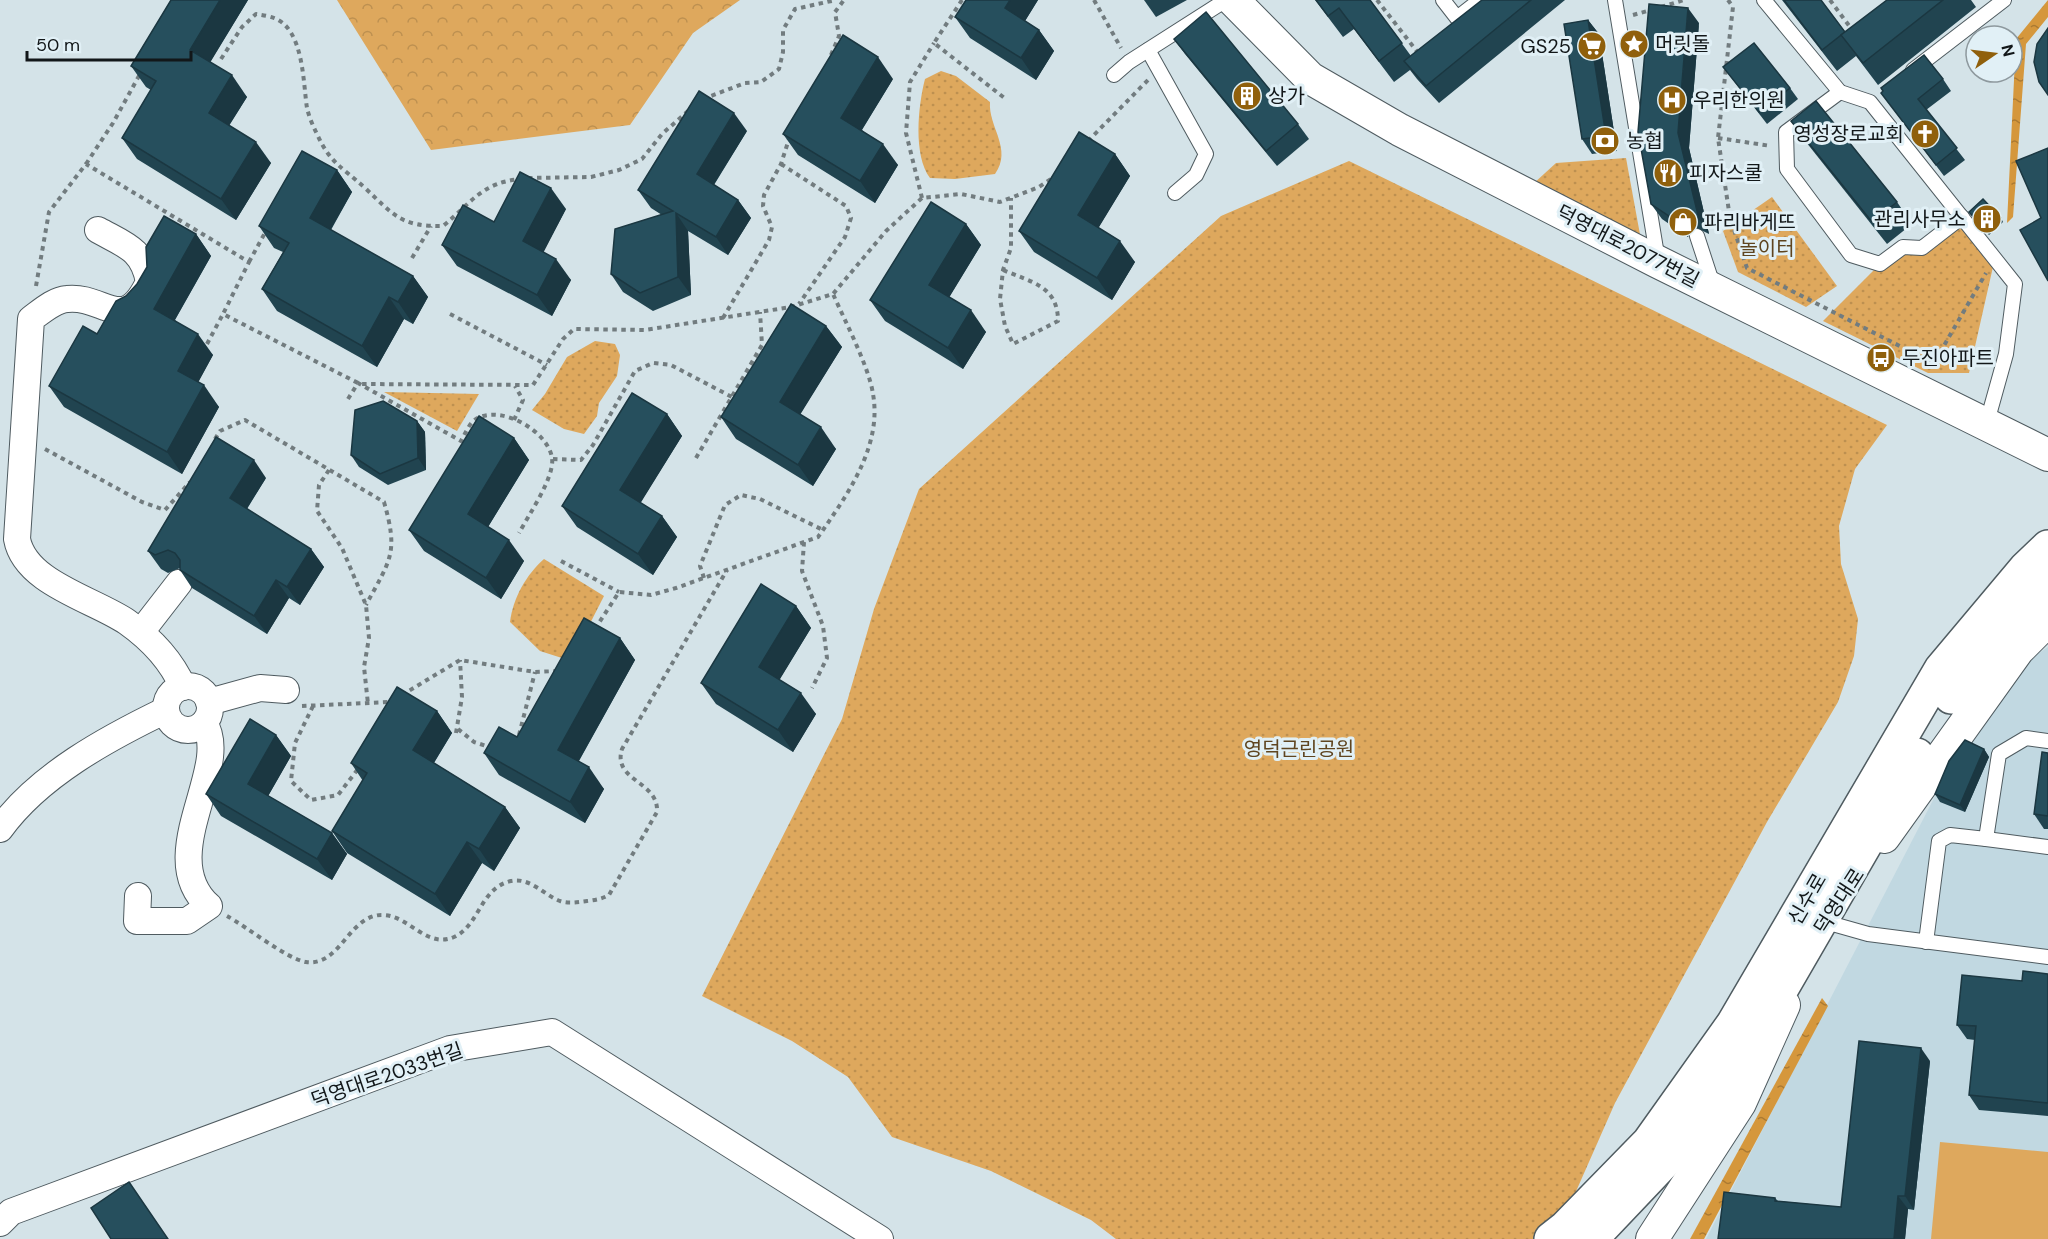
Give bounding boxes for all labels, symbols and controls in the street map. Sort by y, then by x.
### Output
scale bar [27,24,190,62]
north arrow [1964,24,2024,84]
place icon: 머릿돌 [1618,28,1650,60]
supermarket icon: GS25 [1576,30,1608,62]
place label: 머릿돌 [1655,31,1710,57]
text: 50 m [36,33,80,57]
place label: GS25 [1521,33,1571,59]
text: N [1996,42,2020,59]
building icon: 상가 [1231,80,1263,112]
place label: 상가 [1268,83,1305,109]
hospital icon: 우리한의원 [1656,84,1688,116]
place label: 우리한의원 [1693,87,1785,113]
church icon: 영성장로교회 [1909,118,1941,150]
place label: 영성장로교회 [1794,121,1904,147]
bank icon: 농협 [1589,125,1621,157]
place label: 농협 [1626,128,1663,154]
restaurant icon: 피자스쿨 [1652,157,1684,189]
place label: 피자스쿨 [1689,160,1763,186]
street label: 덕영대로2077번길 [1552,199,1704,293]
building icon: 관리사무소 [1971,203,2003,235]
shop icon: 파리바게뜨 [1667,206,1699,238]
place label: 관리사무소 [1874,206,1966,232]
place label: 파리바게뜨 [1704,209,1796,235]
park label: 놀이터 [1739,235,1795,261]
bus stop icon: 두진아파트 [1865,342,1897,374]
place label: 두진아파트 [1902,345,1994,371]
park label: 영덕근린공원 [1244,736,1354,762]
street label: 덕영대로 [1808,863,1870,939]
street label: 신수로 [1782,869,1832,929]
street label: 덕영대로2033번길 [308,1037,466,1113]

